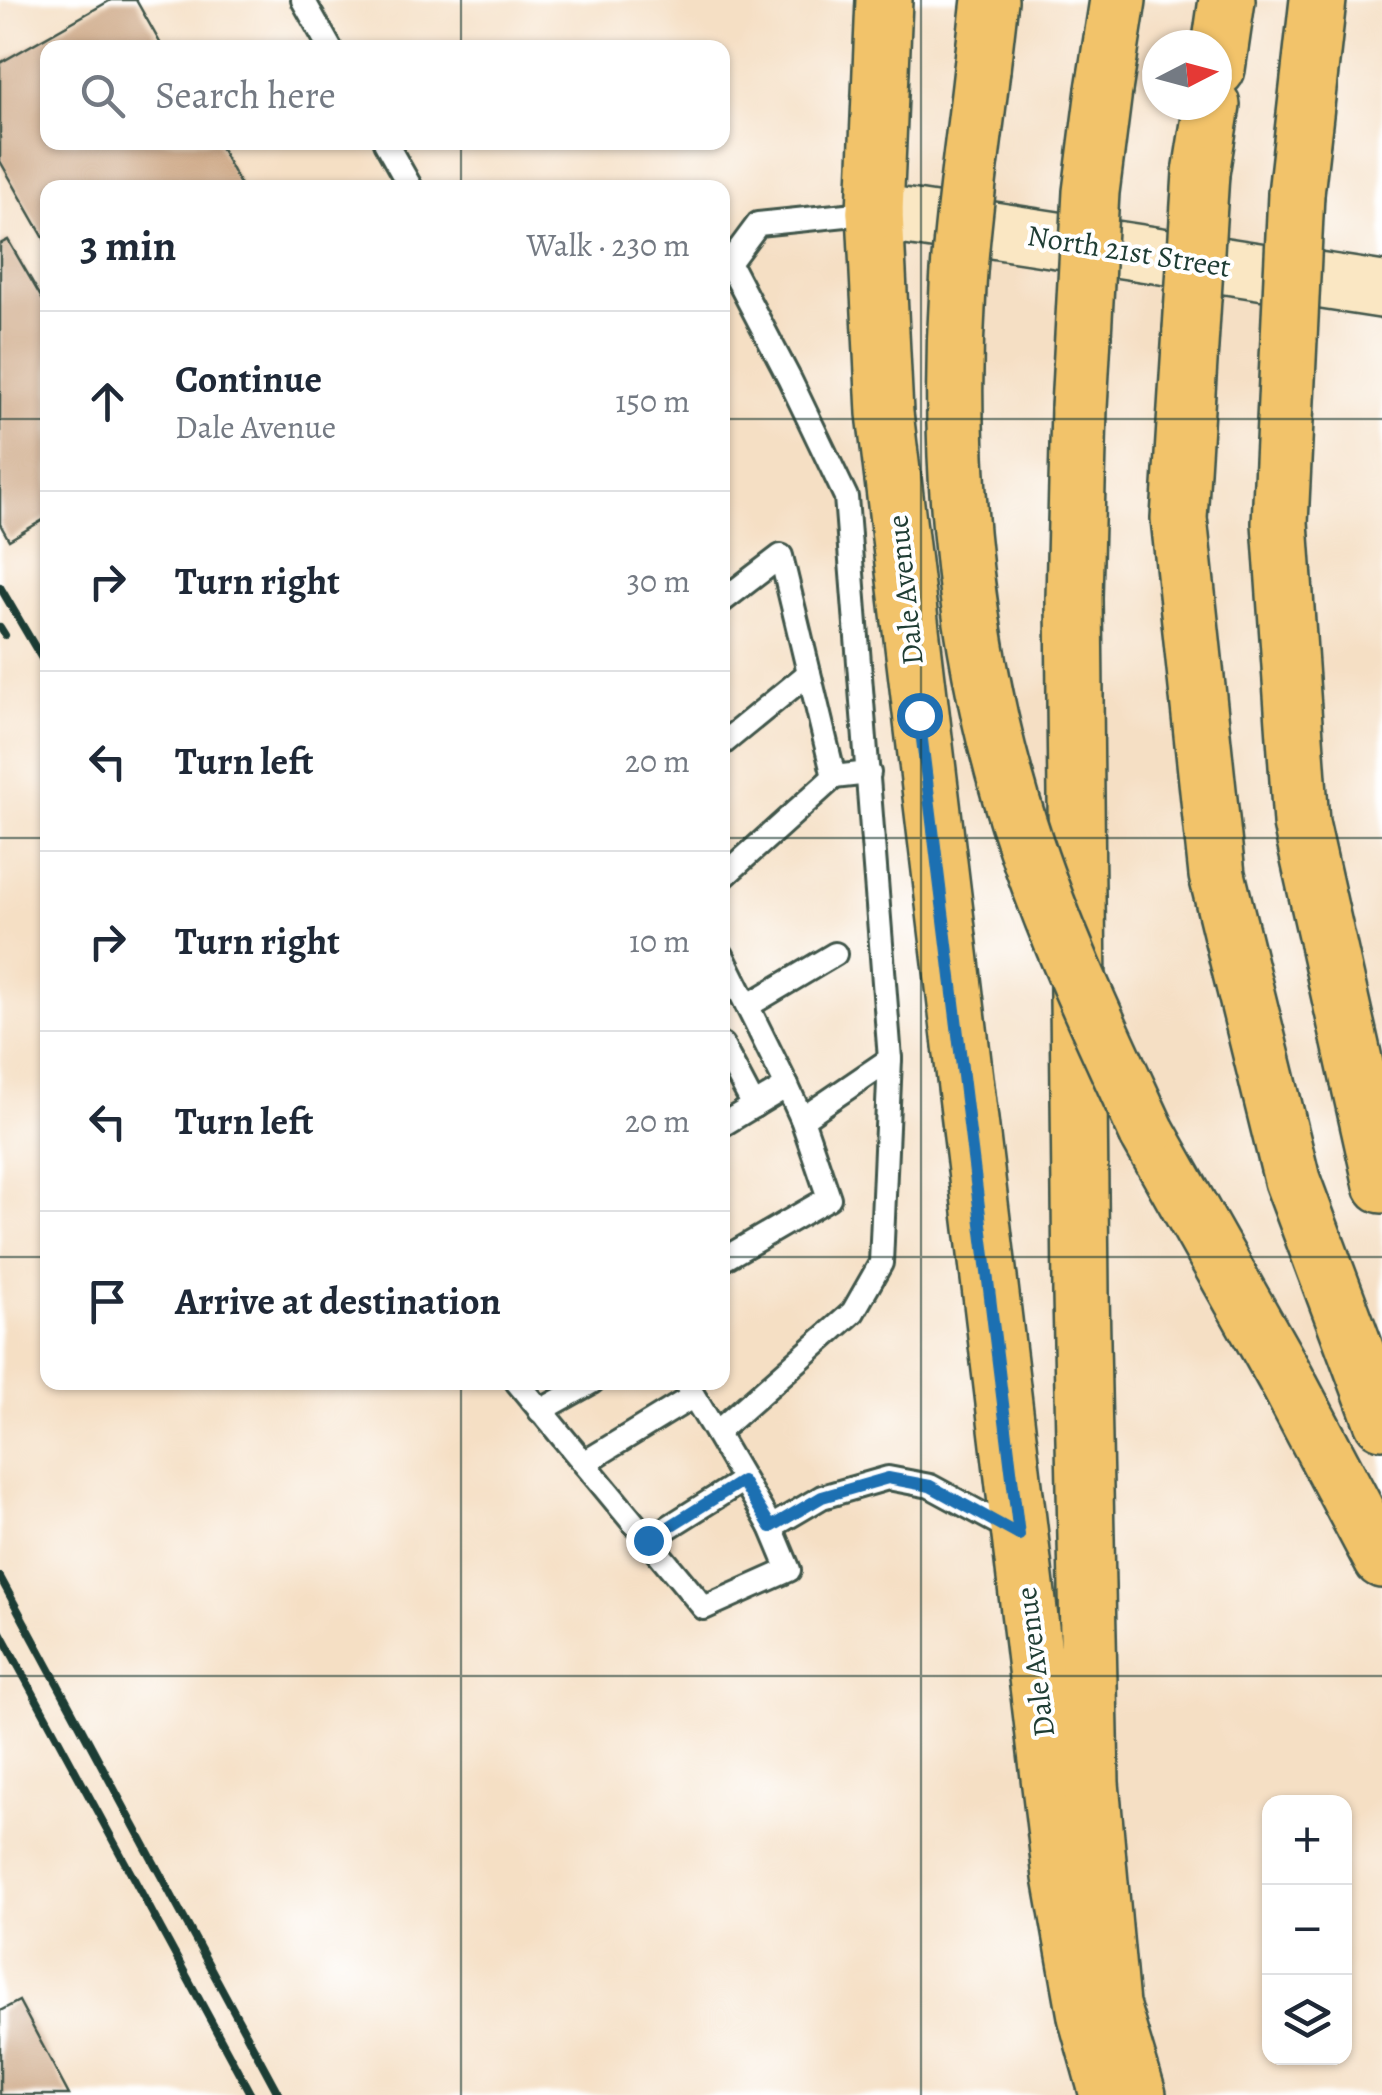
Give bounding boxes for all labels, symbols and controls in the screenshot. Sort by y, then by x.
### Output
north arrow [1142,30,1232,120]
search box [40,40,730,150]
icon: search [75,68,130,123]
text: Search here [155,69,336,121]
street label: North 21st Street [1024,215,1234,287]
text: 3 min [80,217,176,274]
text: Walk · 230 m [527,223,690,267]
text: Continue [175,353,322,405]
icon: ahead [80,374,135,429]
text: 150 m [615,379,690,423]
text: Dale Avenue [175,405,336,449]
street label: Dale Avenue [877,513,933,667]
icon: right [80,554,135,609]
text: Turn right [175,555,340,607]
text: 30 m [627,559,690,603]
route start [897,693,943,739]
icon: left [80,734,135,789]
text: Turn left [175,735,314,787]
text: 20 m [625,739,690,783]
icon: right [80,914,135,969]
text: Turn right [175,915,340,967]
text: 10 m [629,919,690,963]
icon: left [80,1094,135,1149]
text: Turn left [175,1095,314,1147]
text: 20 m [625,1099,690,1143]
icon: arrive [80,1274,135,1329]
text: Arrive at destination [175,1275,501,1327]
route end [626,1518,672,1564]
street label: Dale Avenue [1006,1585,1064,1739]
map controls [1262,1795,1352,2065]
button: + [1262,1795,1352,1885]
button: − [1262,1885,1352,1975]
button: layers [1262,1975,1352,2065]

